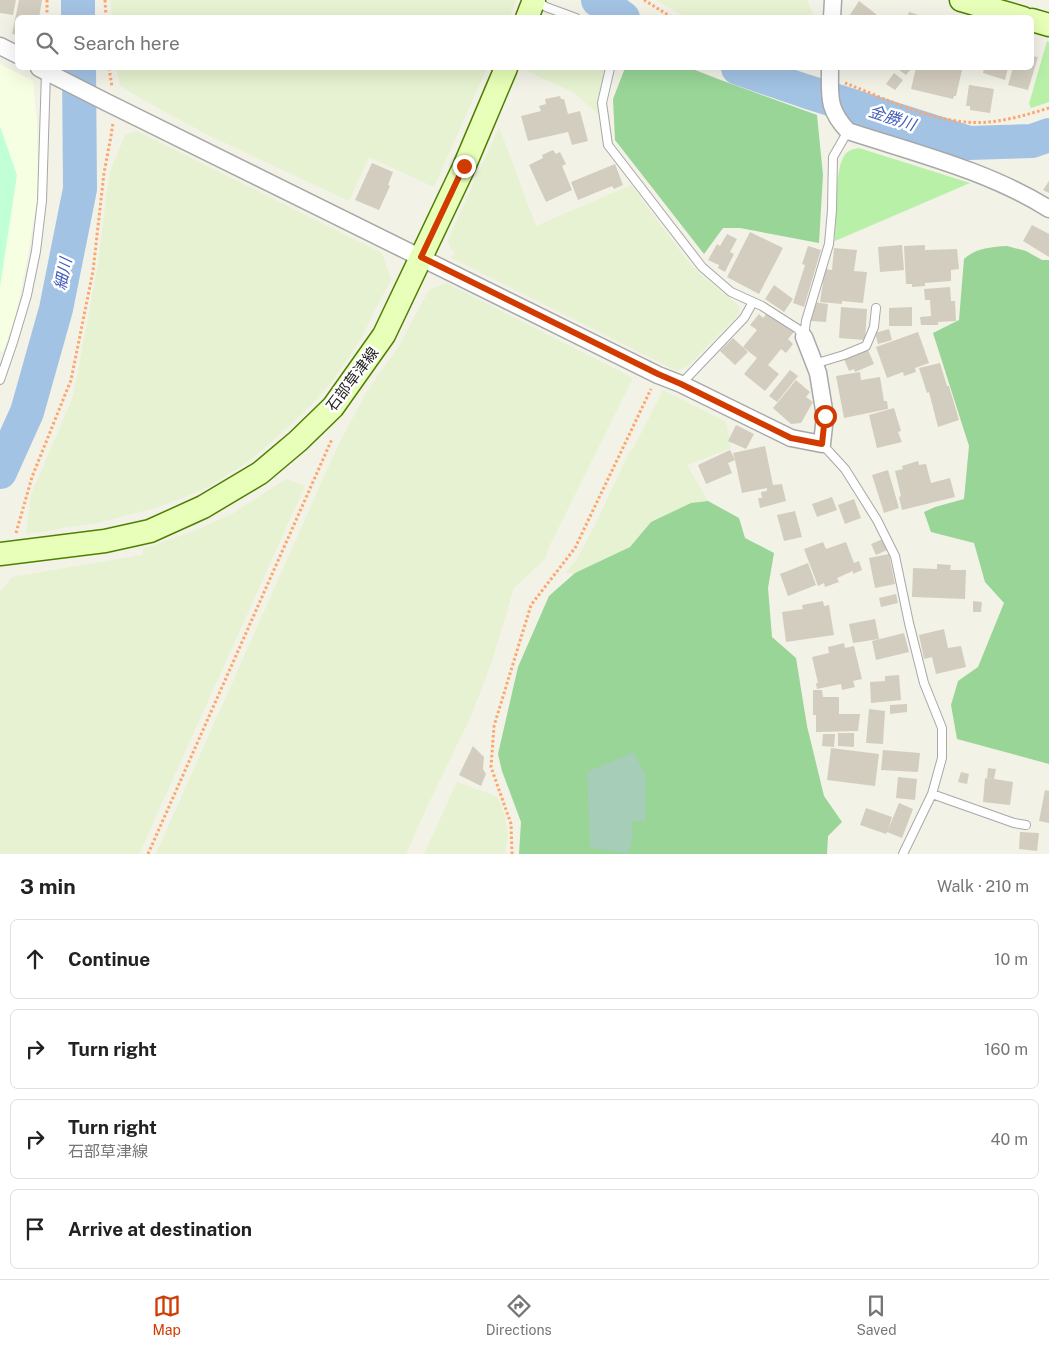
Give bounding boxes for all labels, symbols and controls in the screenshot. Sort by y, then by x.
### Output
search box [15,15,1034,70]
icon: search [33,29,61,57]
text: Search here [73,32,180,54]
water label: 金勝川 [866,102,920,135]
route end [453,155,476,178]
water label: 細川 [51,255,76,292]
street label: 石部草津線 [323,344,381,414]
route start [814,405,837,428]
text: 3 min [20,874,76,899]
text: Walk · 210 m [937,877,1029,896]
icon: ahead [21,945,49,973]
text: Continue [68,948,150,970]
text: 10 m [994,950,1028,969]
icon: right [21,1035,49,1063]
text: Turn right [68,1038,157,1060]
text: 160 m [984,1040,1028,1059]
text: Turn right [68,1116,157,1138]
icon: right [21,1125,49,1153]
text: 40 m [990,1130,1028,1149]
text: 石部草津線 [68,1142,148,1161]
icon: arrive [21,1215,49,1243]
text: Arrive at destination [68,1218,252,1240]
tab: Map [152,1292,181,1338]
tab: Directions [486,1292,552,1338]
tab: Saved [856,1292,897,1338]

